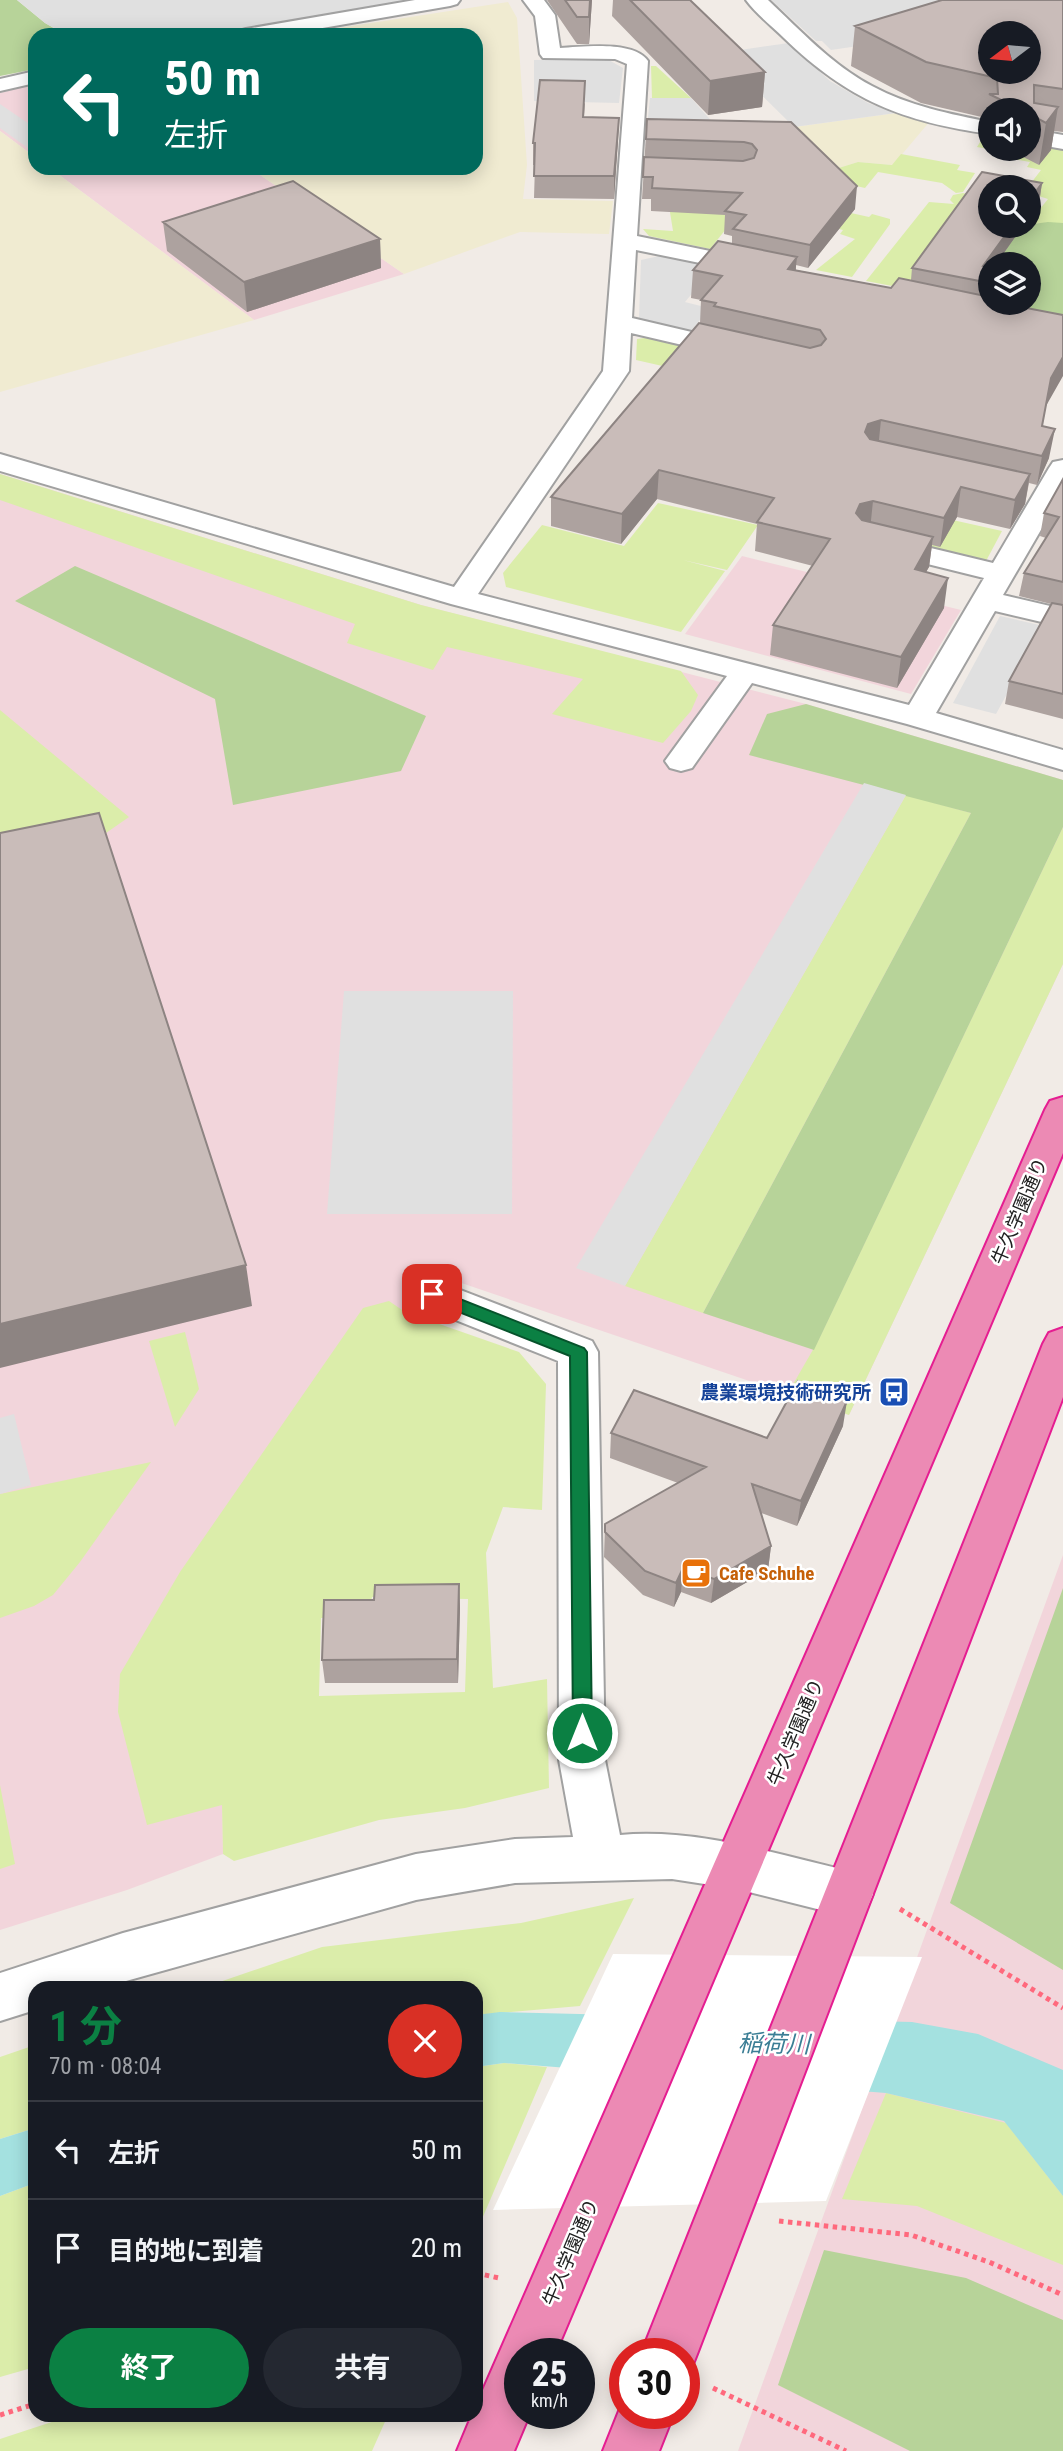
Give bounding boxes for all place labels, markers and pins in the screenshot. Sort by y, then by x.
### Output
pin [402,1264,462,1324]
bus stop icon: 農業環境技術研究所 [877,1375,911,1409]
place label: 農業環境技術研究所 [700,1381,871,1404]
cafe icon: Cafe Schuhe [679,1556,713,1590]
place label: Cafe Schuhe [719,1562,814,1585]

